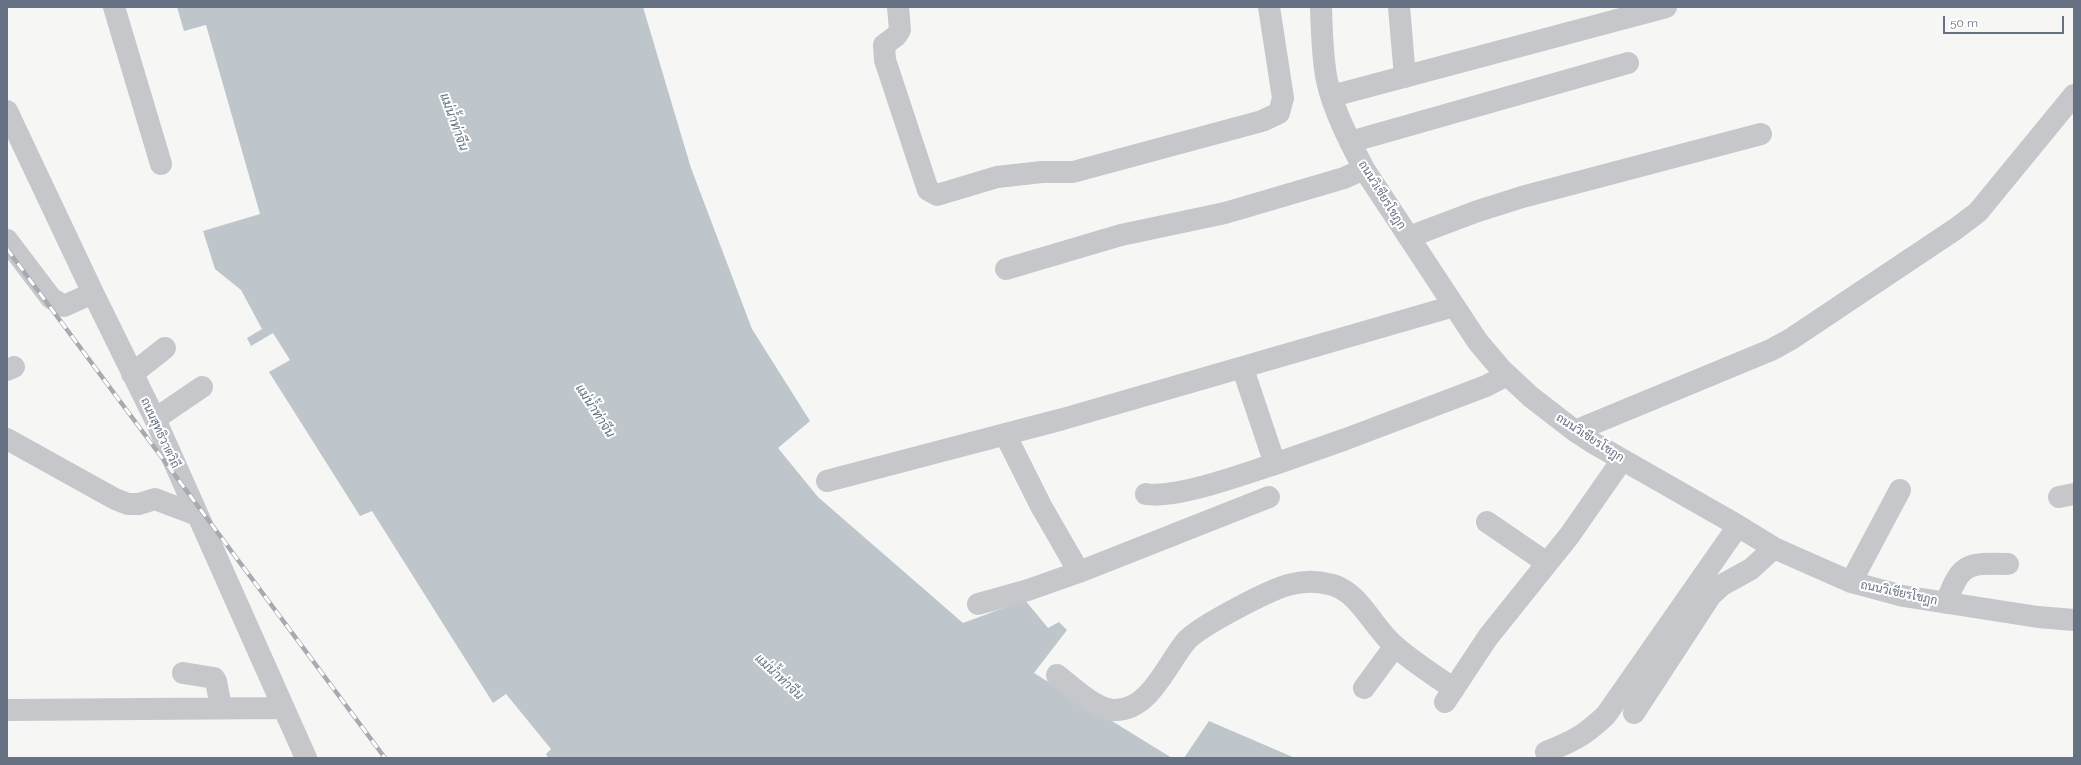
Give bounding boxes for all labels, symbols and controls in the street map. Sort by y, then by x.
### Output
scale bar [1945,8,2066,34]
text: 50 m [1950,16,1978,30]
water label: แม่น้ำท่าจีน [436,91,472,153]
street label: ถนนวิเชียรโชฎก [1355,158,1409,232]
water label: แม่น้ำท่าจีน [572,381,618,441]
street label: ถนนสุทธิวาตวิถี [137,396,183,470]
street label: ถนนวิเชียรโชฎก [1553,411,1627,465]
street label: ถนนวิเชียรโชฎก [1859,578,1939,608]
water label: แม่น้ำท่าจีน [752,651,806,703]

